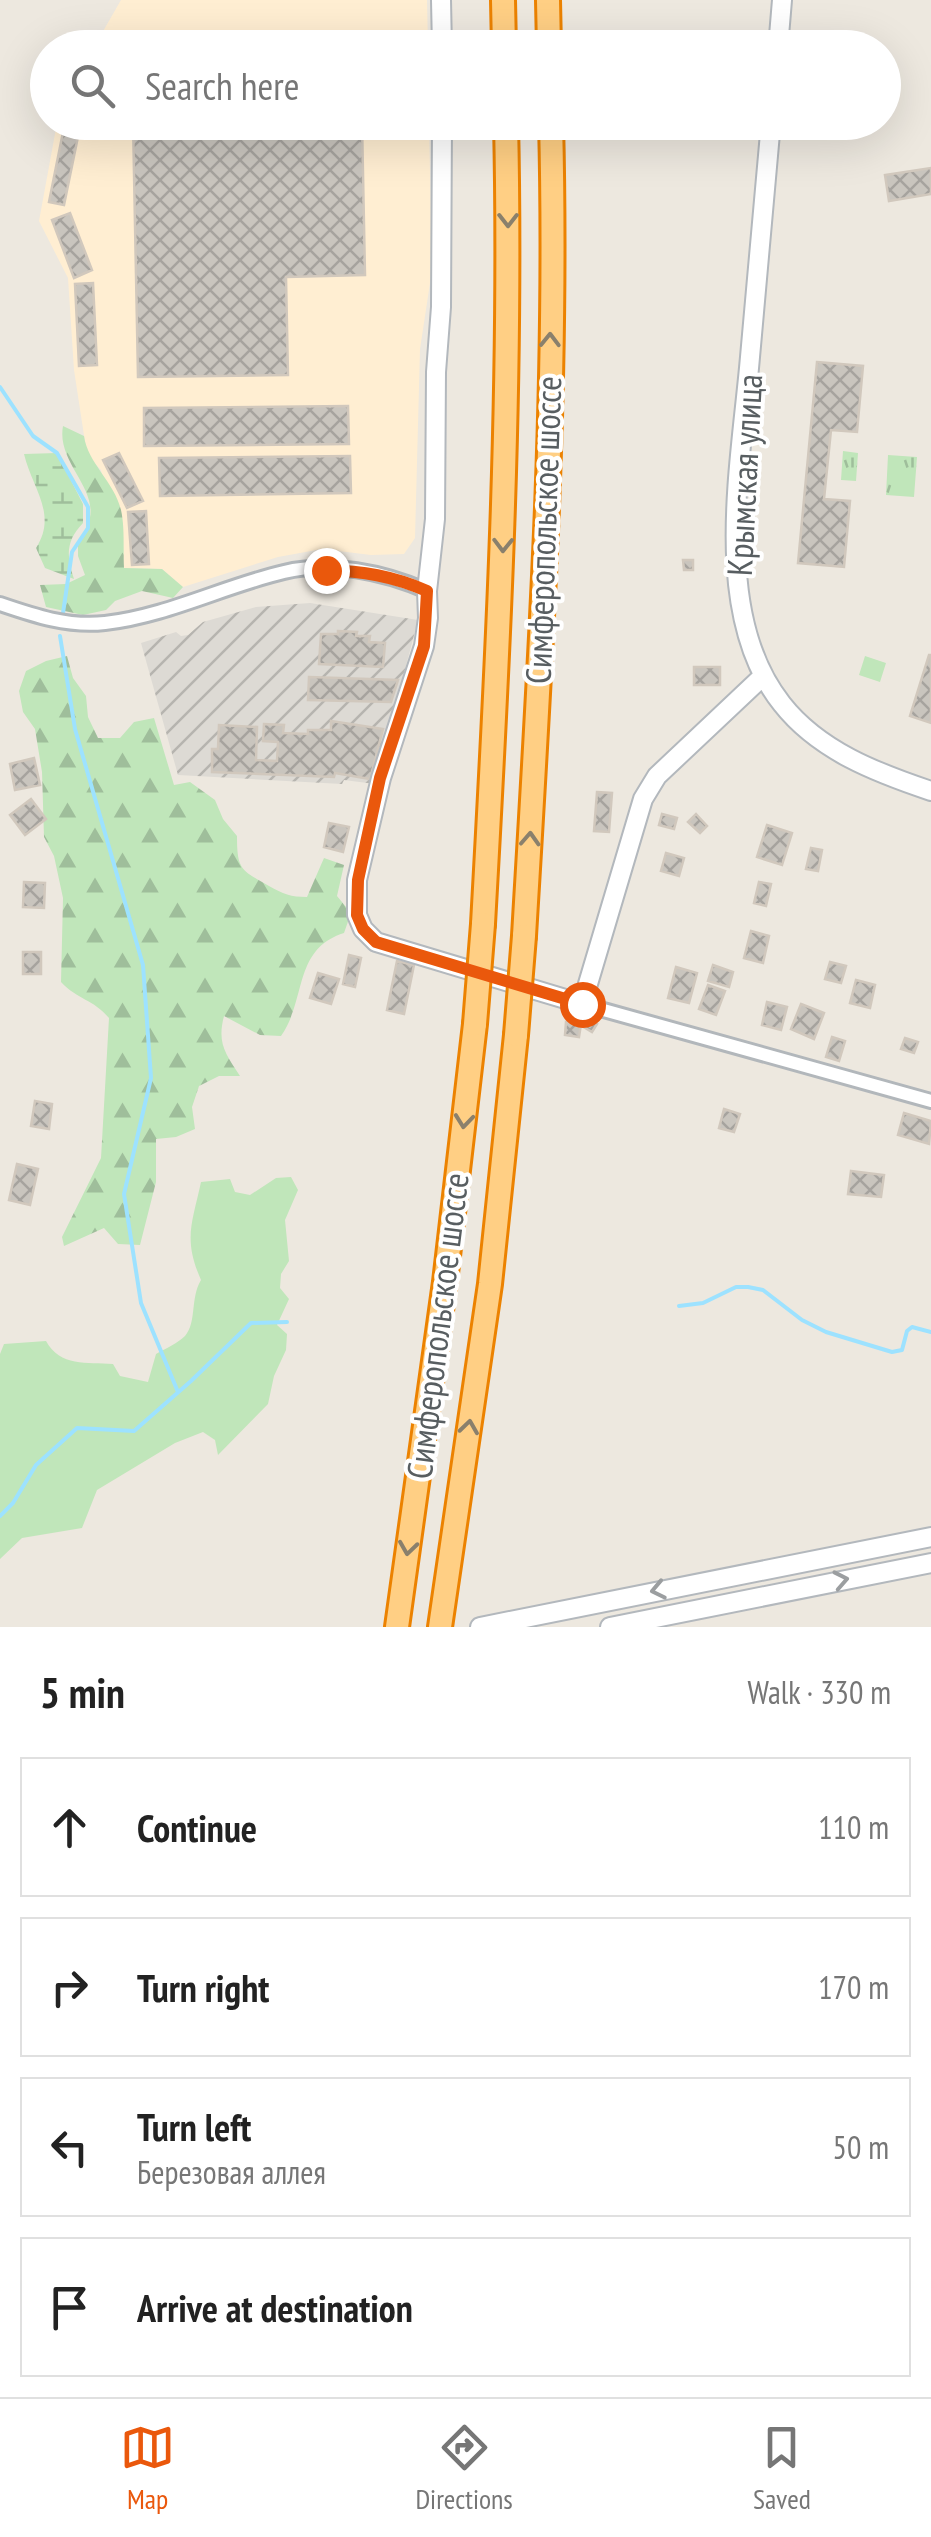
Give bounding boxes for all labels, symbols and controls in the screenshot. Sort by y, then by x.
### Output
search box [30,30,901,140]
icon: search [65,58,120,113]
text: Search here [145,61,299,110]
one-way arrow [497,212,519,228]
one-way arrow [540,331,561,347]
street label: Крымская улица [716,373,772,577]
street label: Симферопольское шоссе [515,375,571,685]
one-way arrow [492,538,514,553]
route end [304,548,350,594]
one-way arrow [519,831,540,847]
route start [560,982,606,1028]
one-way arrow [454,1114,475,1130]
street label: Симферопольское шоссе [395,1170,479,1481]
one-way arrow [458,1418,479,1435]
one-way arrow [399,1539,420,1556]
one-way arrow [832,1570,849,1591]
one-way arrow [650,1578,667,1599]
text: 5 min [40,1665,125,1720]
text: Walk · 330 m [747,1671,891,1713]
icon: ahead [42,1800,97,1855]
text: Continue [137,1803,257,1852]
text: 110 m [818,1806,889,1848]
icon: right [42,1960,97,2015]
text: Turn right [137,1963,269,2012]
text: 170 m [818,1966,889,2008]
text: Turn left [137,2102,251,2151]
icon: left [42,2120,97,2175]
text: 50 m [833,2126,889,2168]
text: Березовая аллея [137,2151,326,2193]
icon: arrive [42,2280,97,2335]
text: Arrive at destination [137,2283,413,2332]
tab: Map [120,2420,175,2517]
tab: Directions [415,2420,513,2517]
tab: Saved [753,2420,811,2517]

